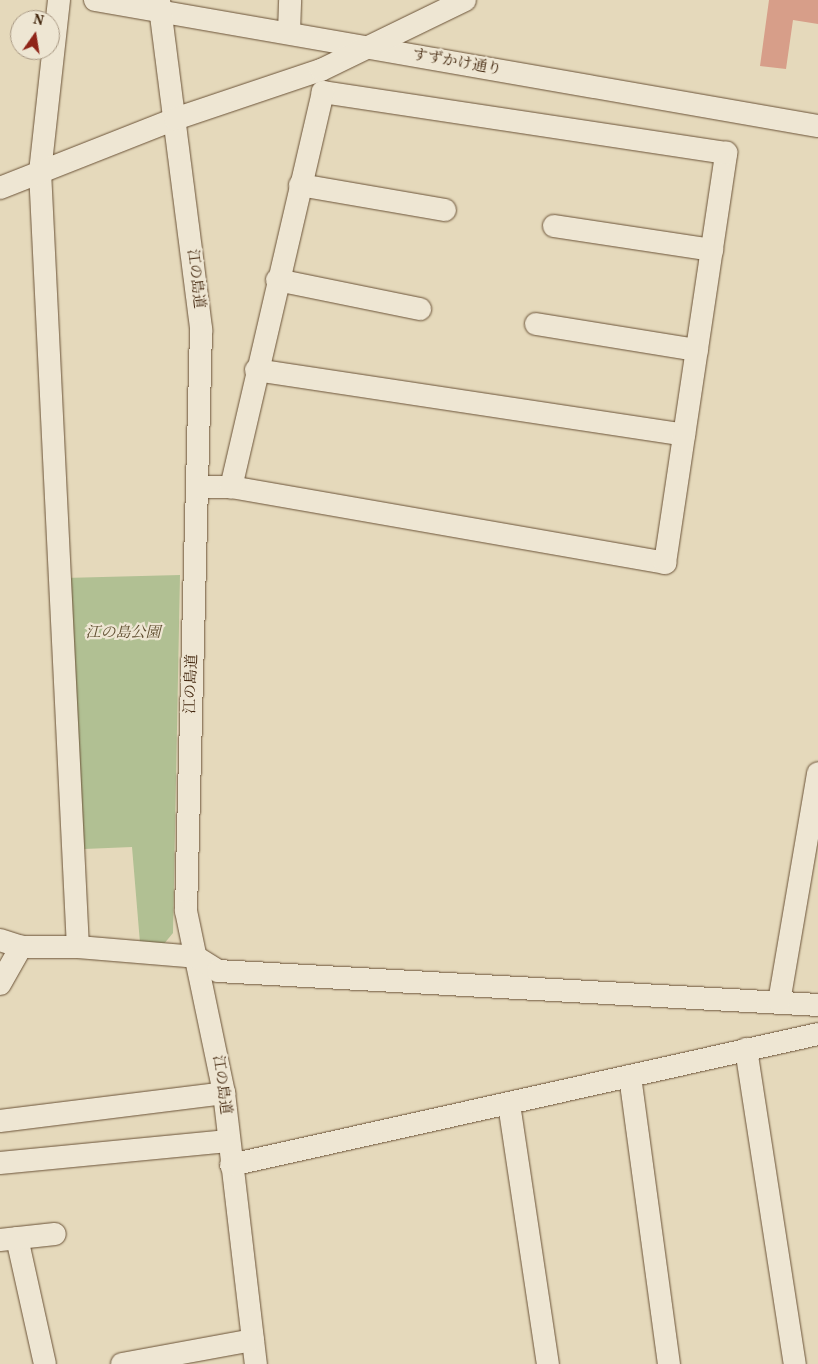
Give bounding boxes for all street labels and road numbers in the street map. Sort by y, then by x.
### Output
street label: すずかけ通り [411,46,503,80]
street label: 江の島道 [182,248,208,310]
street label: 江の島道 [182,654,202,714]
street label: 江の島道 [208,1054,234,1116]

